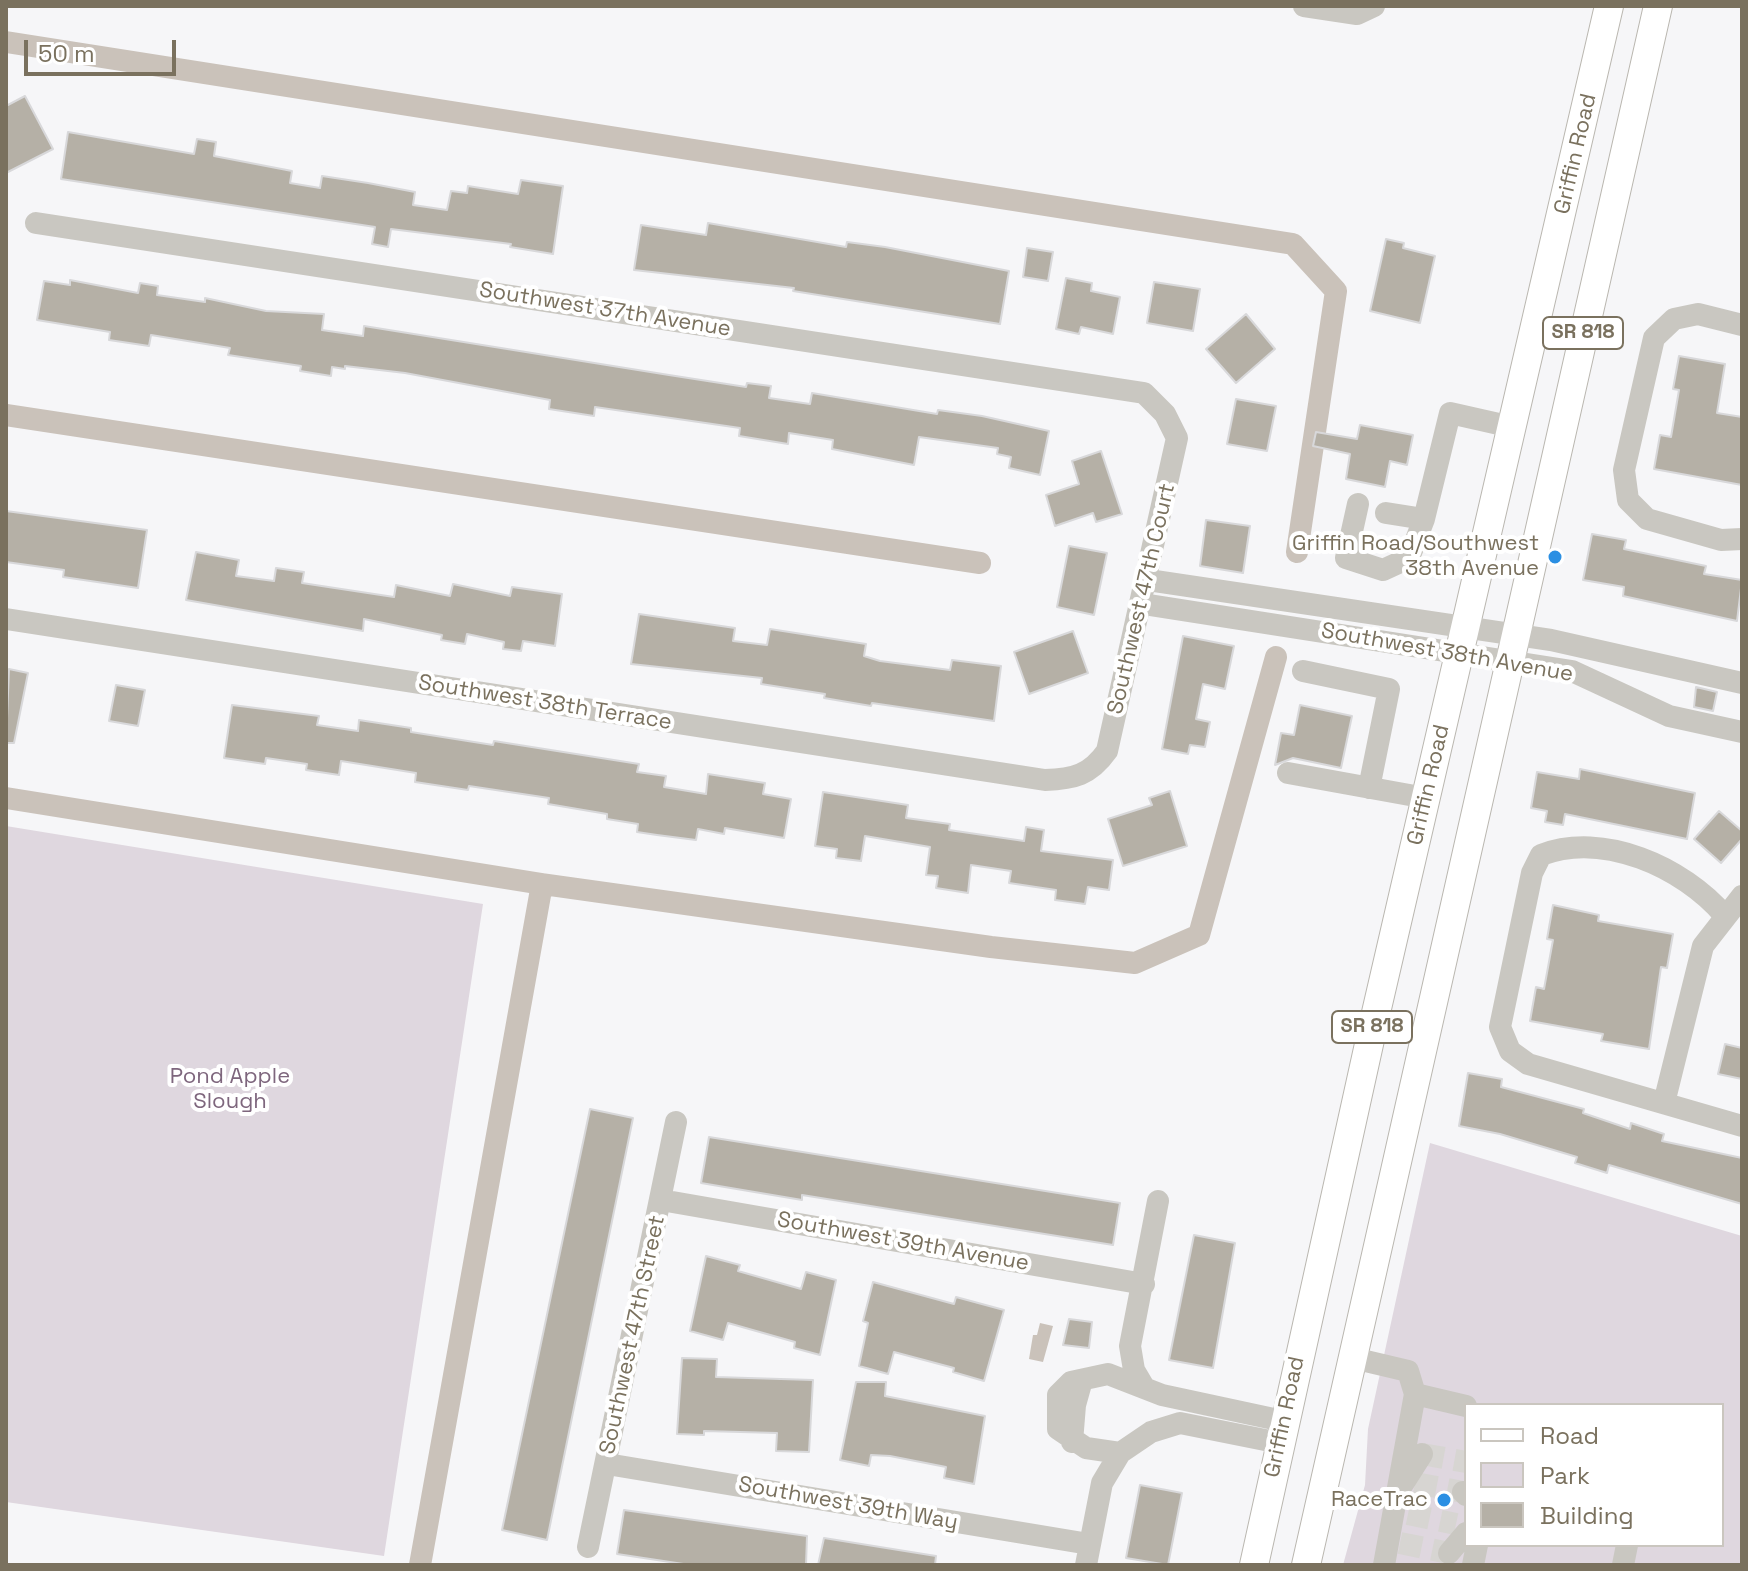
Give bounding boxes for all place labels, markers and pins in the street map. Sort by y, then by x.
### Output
place label: Griffin Road/Southwest 38th Avenue [1292,531,1539,582]
marker: Griffin Road/Southwest 38th Avenue [1546,548,1564,566]
place label: RaceTrac [1331,1487,1428,1513]
marker: RaceTrac [1435,1491,1453,1509]

